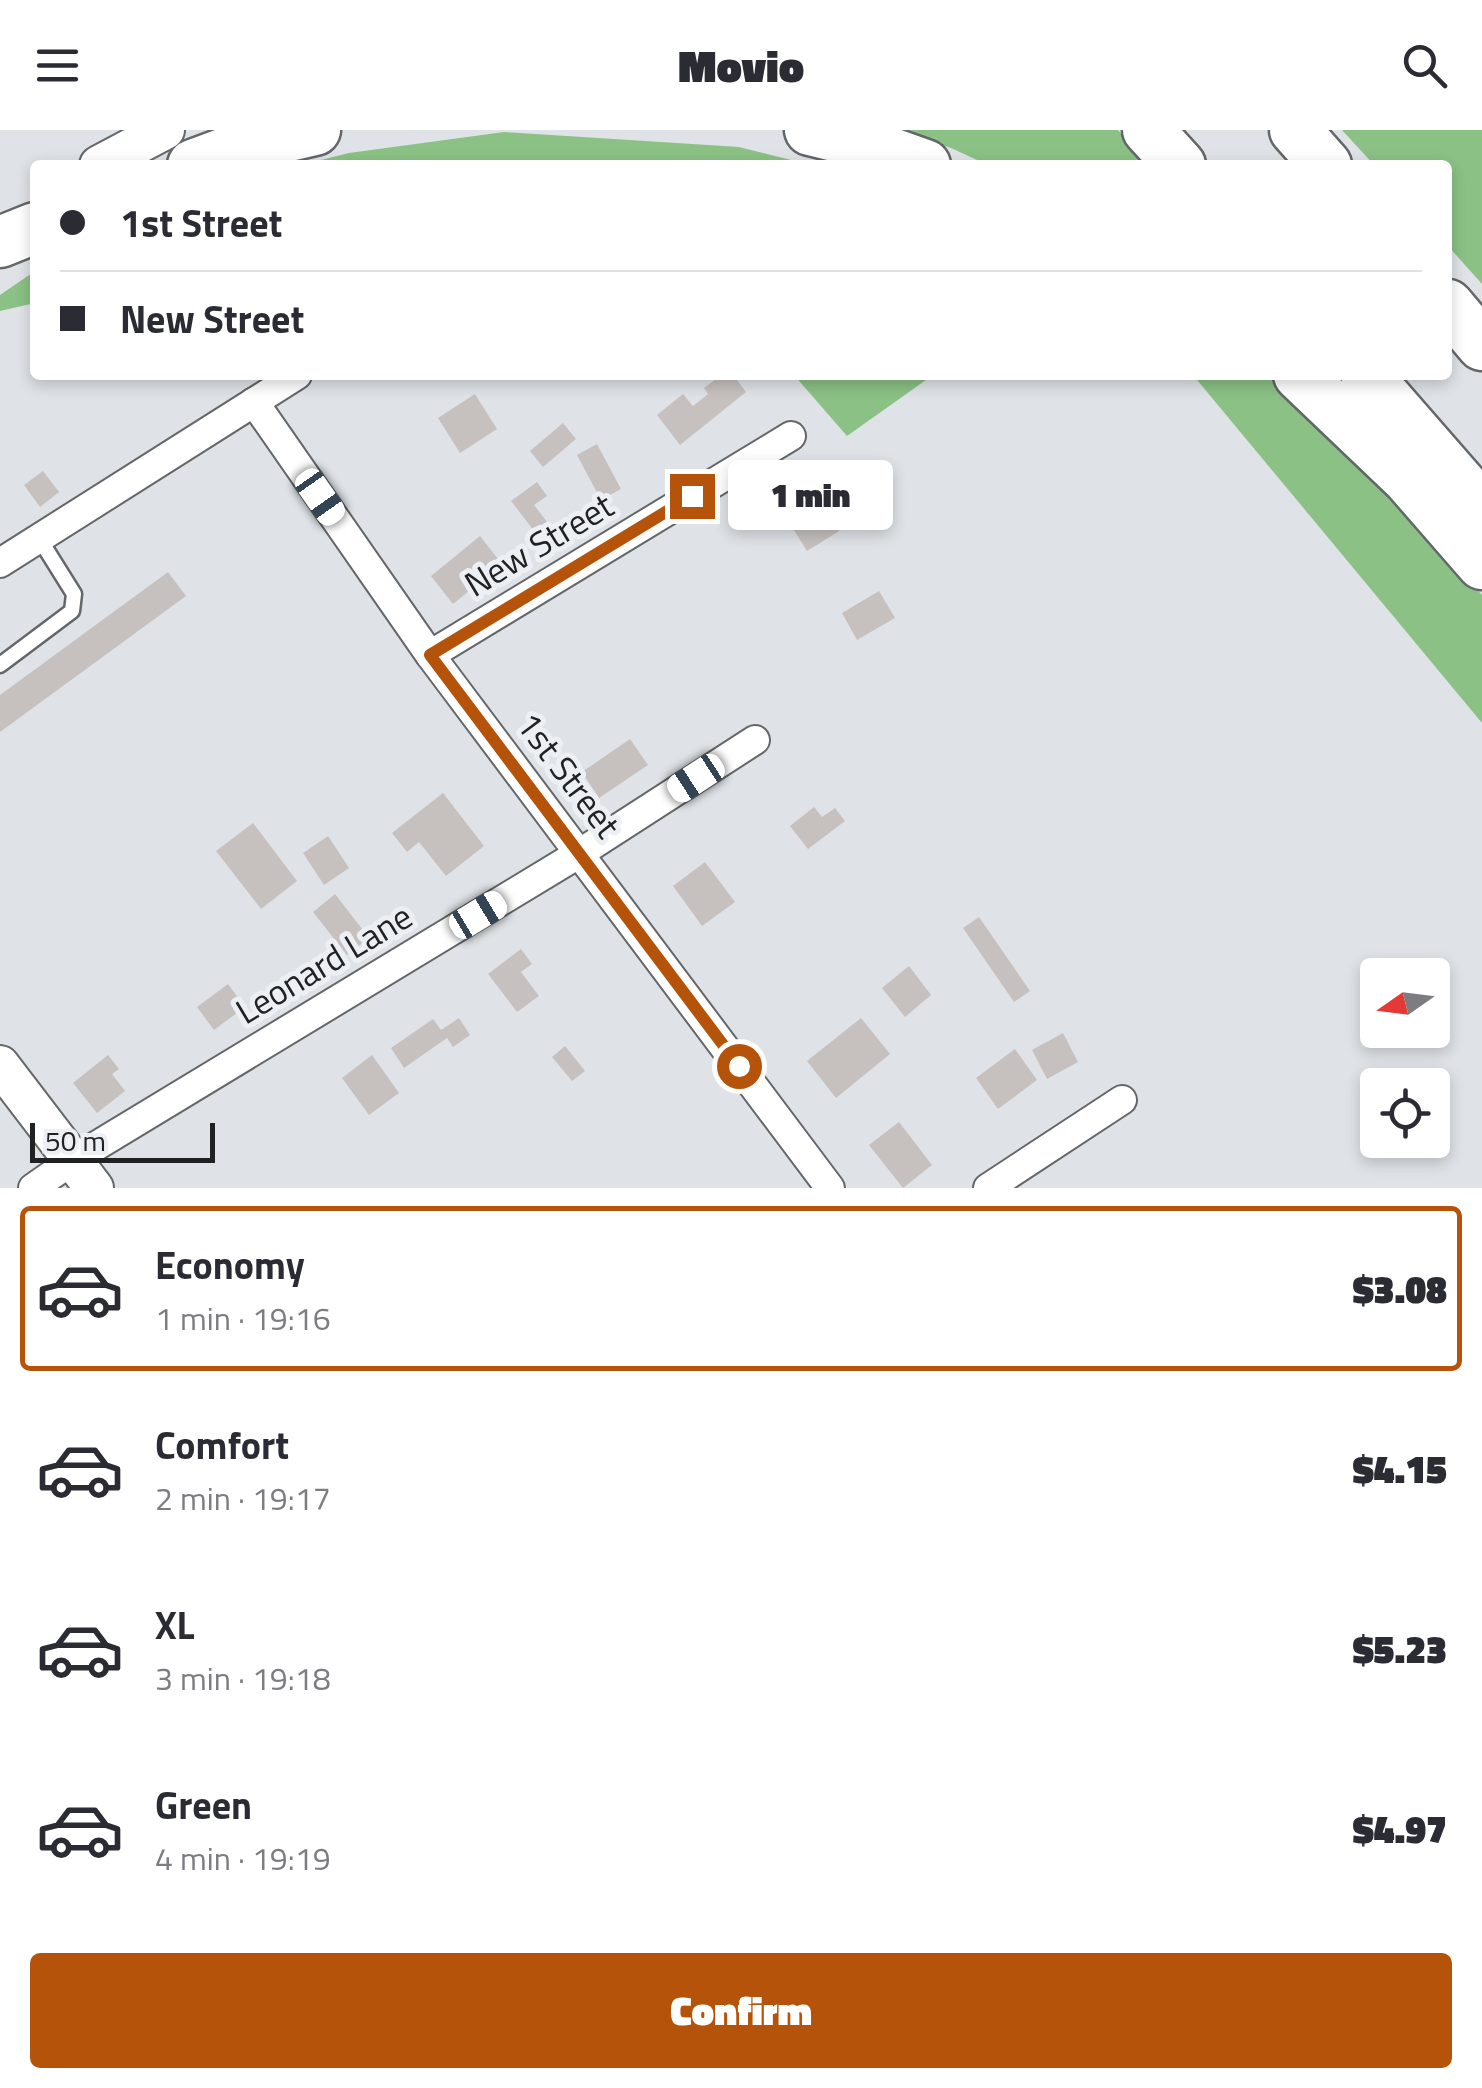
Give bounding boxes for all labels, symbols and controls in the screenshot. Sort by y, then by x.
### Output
text: Movio [678,31,804,99]
icon: menu [30,38,85,93]
icon: search [1397,38,1452,93]
text: 1st Street [120,194,282,252]
text: New Street [120,290,304,348]
callout: 1 min [727,461,892,531]
car [291,464,349,530]
text: 1 min [771,471,850,519]
route end [670,474,715,519]
street label: New Street [454,478,623,610]
street label: 1st Street [503,700,634,849]
car [663,749,729,807]
car [445,887,511,943]
street label: Leonard Lane [225,889,422,1037]
north arrow [1360,958,1450,1048]
map controls [1360,958,1450,1158]
route start [717,1044,762,1089]
button: locate [1360,1068,1450,1158]
scale bar [30,1118,215,1162]
text: 50 m [45,1119,106,1162]
text: Economy [155,1236,305,1294]
icon: car [35,1244,125,1334]
text: $3.08 [1353,1260,1447,1318]
text: 1 min · 19:16 [155,1294,331,1342]
text: Comfort [155,1416,289,1474]
icon: car [35,1424,125,1514]
text: $4.15 [1353,1440,1447,1498]
text: 2 min · 19:17 [155,1474,331,1522]
text: XL [155,1596,195,1654]
icon: car [35,1604,125,1694]
text: $5.23 [1353,1620,1447,1678]
text: 3 min · 19:18 [155,1654,331,1702]
text: Green [155,1776,252,1834]
icon: car [35,1784,125,1874]
text: $4.97 [1353,1800,1447,1858]
text: 4 min · 19:19 [155,1834,331,1882]
button: Confirm [30,1953,1452,2068]

